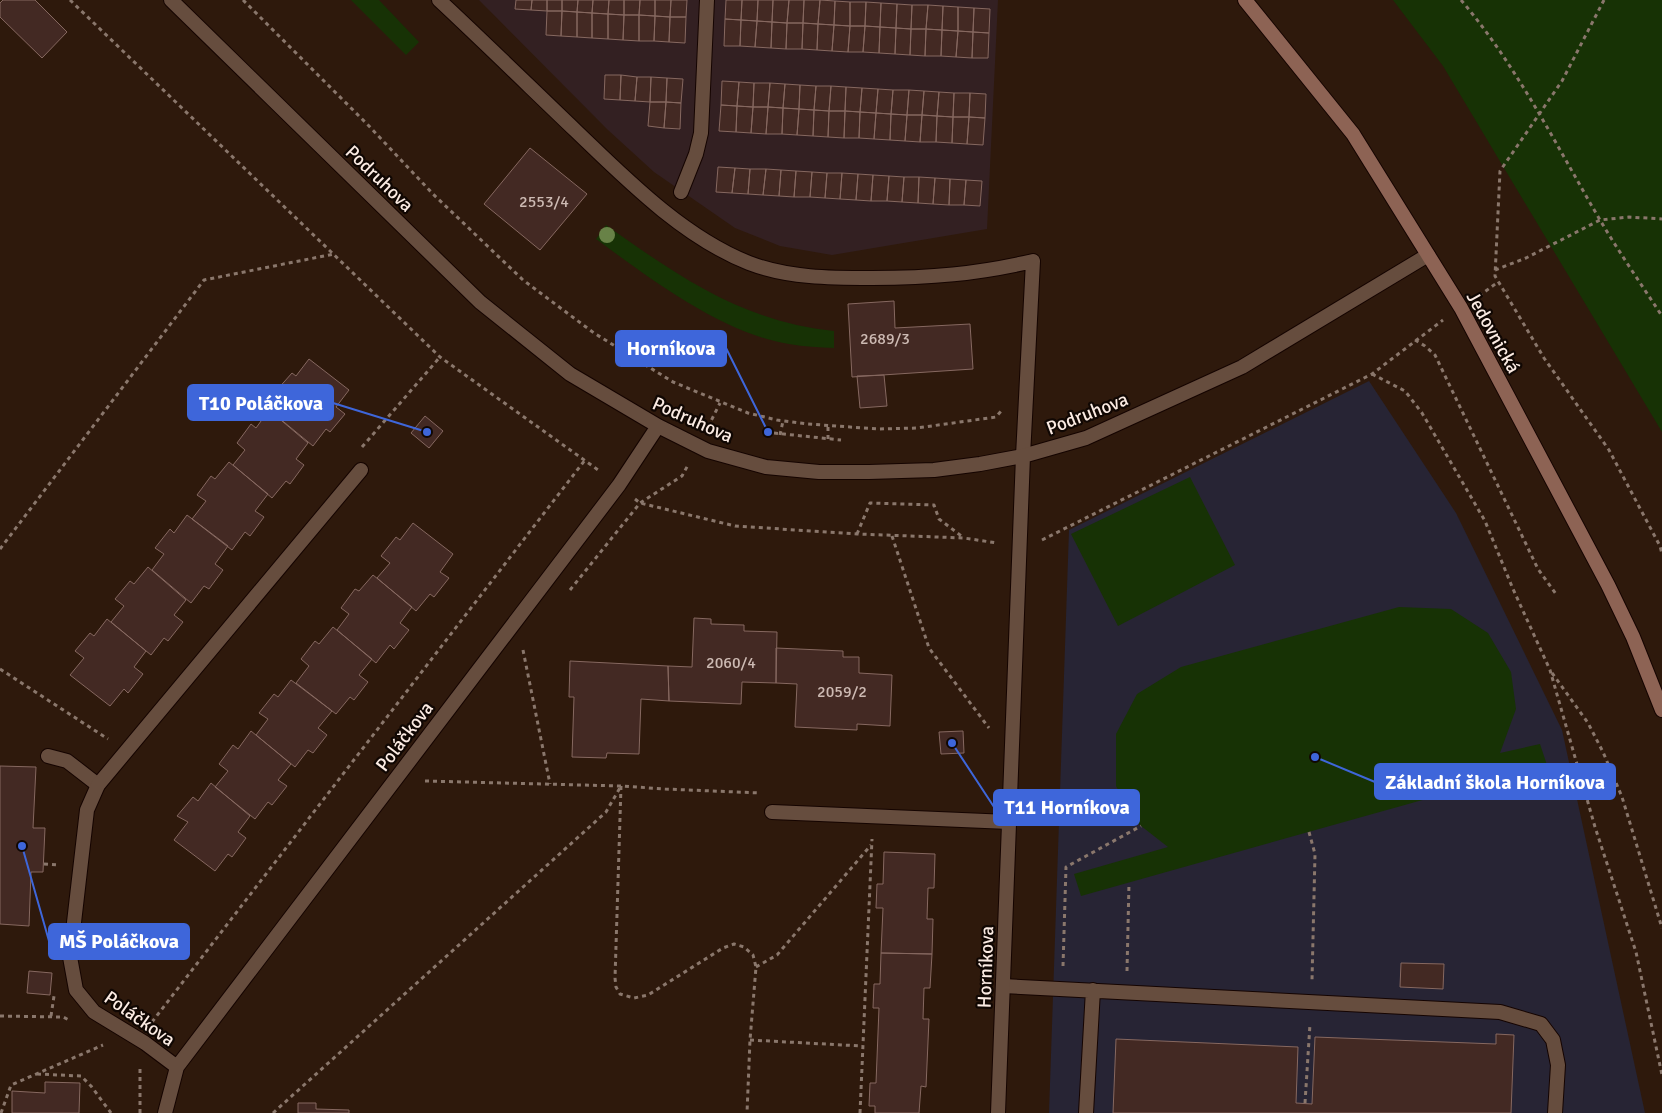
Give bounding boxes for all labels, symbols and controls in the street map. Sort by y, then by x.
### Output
street label: Podruhova [340,140,419,217]
house number: 2553/4 [519,192,569,212]
street label: Jedovnická [1461,287,1525,378]
house number: 2689/3 [860,329,910,349]
callout: Horníkova [616,331,726,366]
text: Horníkova [626,336,716,361]
callout: T10 Poláčkova [188,385,333,420]
street label: Podruhova [1043,387,1132,441]
text: T10 Poláčkova [199,391,323,416]
street label: Podruhova [648,391,737,448]
house number: 2060/4 [706,653,756,673]
house number: 2059/2 [817,682,867,702]
street label: Poláčkova [371,697,439,776]
callout: Základní škola Horníkova [1375,764,1615,799]
text: Základní škola Horníkova [1385,770,1605,795]
callout: T11 Horníkova [994,790,1139,825]
text: T11 Horníkova [1004,795,1130,820]
callout: MŠ Poláčkova [49,924,189,959]
street label: Horníkova [973,925,999,1009]
text: MŠ Poláčkova [59,929,179,954]
street label: Poláčkova [99,986,180,1052]

